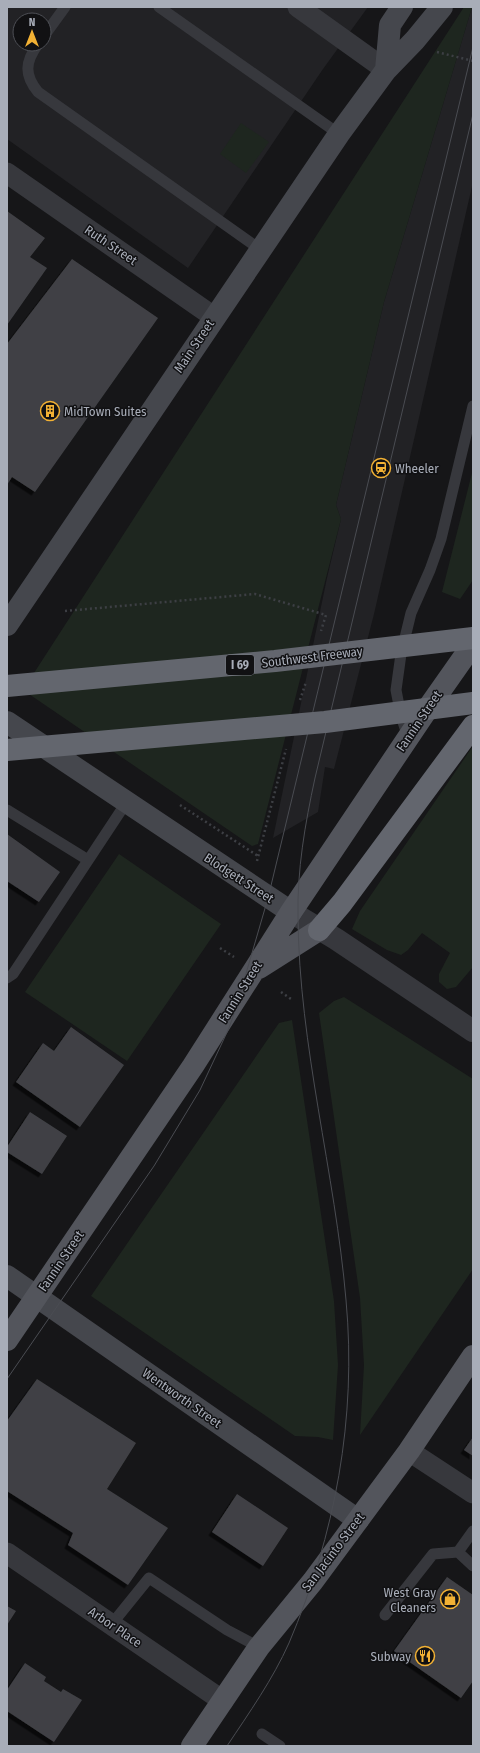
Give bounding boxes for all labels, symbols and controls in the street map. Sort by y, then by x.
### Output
north arrow [12,12,52,52]
text: N [29,16,35,29]
street label: Ruth Street [82,222,141,268]
street label: Main Street [171,316,218,375]
building icon: MidTown Suites [39,400,61,422]
place label: MidTown Suites [64,404,147,419]
station icon: Wheeler [370,457,392,479]
place label: Wheeler [395,461,439,476]
street label: Southwest Freeway [261,643,364,671]
road number: I 69 [226,655,254,675]
street label: Fannin Street [393,687,445,754]
street label: Blodgett Street [201,850,277,907]
street label: Fannin Street [215,958,265,1026]
street label: Fannin Street [35,1227,87,1294]
street label: Wentworth Street [140,1365,225,1431]
street label: San Jacinto Street [299,1509,368,1594]
place label: West Gray Cleaners [384,1585,436,1615]
shop icon: West Gray Cleaners [439,1588,461,1610]
street label: Arbor Place [86,1604,144,1650]
restaurant icon: Subway [414,1645,436,1667]
place label: Subway [371,1649,411,1664]

